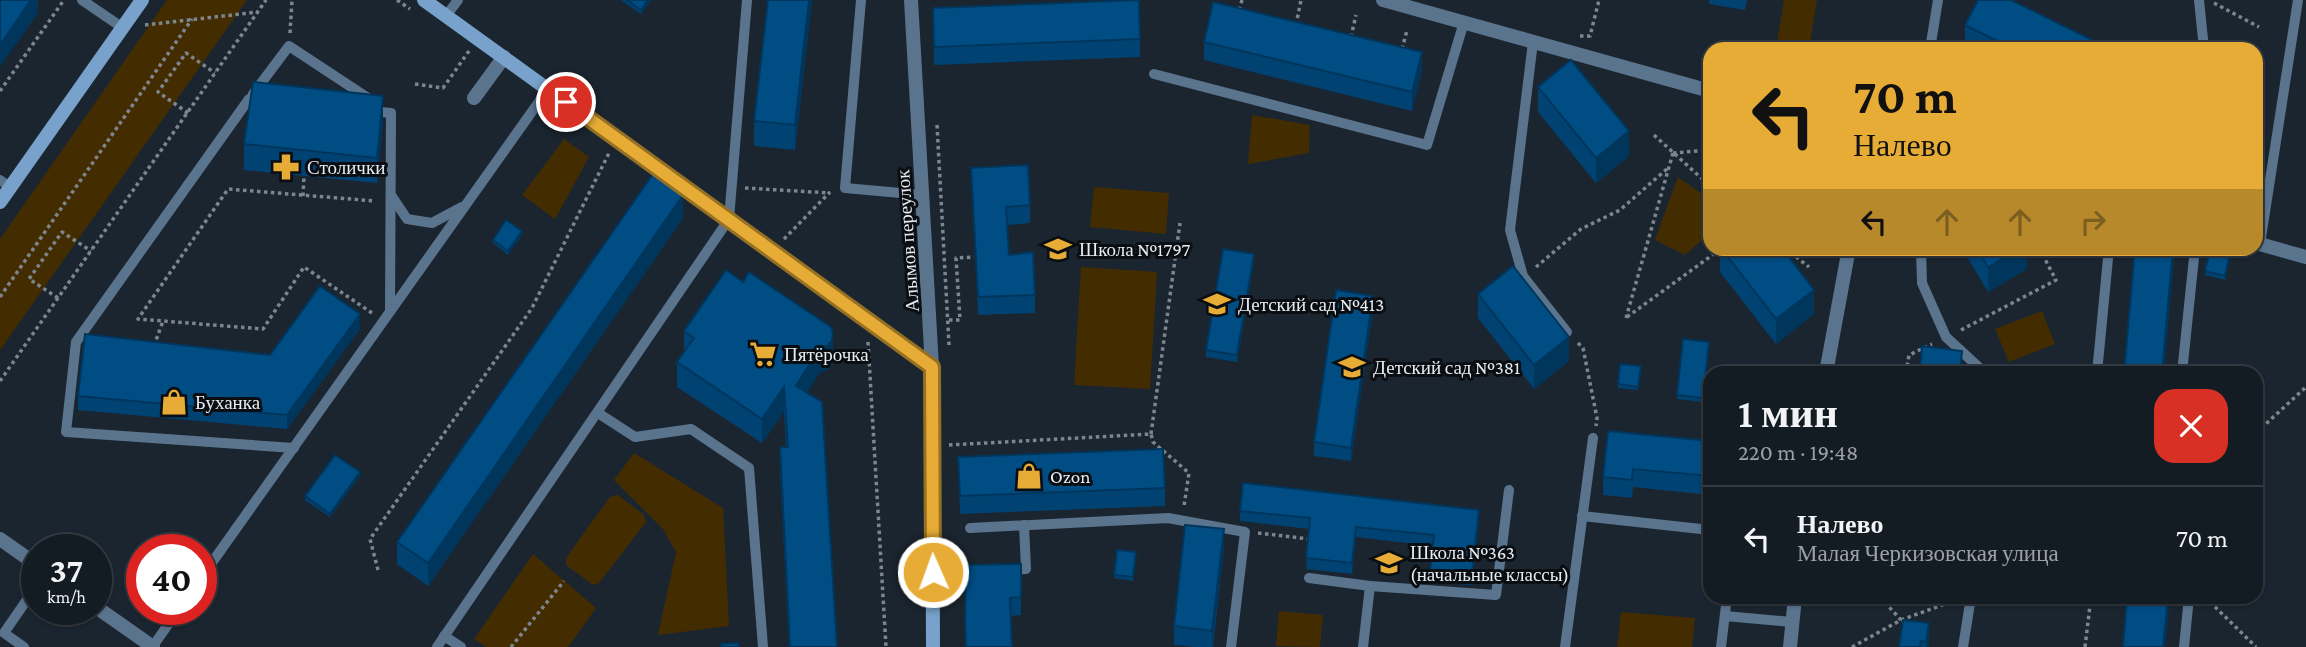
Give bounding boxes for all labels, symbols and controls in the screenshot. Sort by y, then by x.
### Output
text: 70 m [1853,69,1957,124]
icon: left [1738,70,1829,161]
pin [536,72,596,132]
icon: arrive [547,83,585,121]
text: Налево [1853,127,1952,163]
pharmacy icon: Столички [271,152,301,182]
place label: Столички [307,157,385,178]
street label: Алымов переулок [892,168,923,313]
icon: left [1855,203,1893,241]
icon: ahead [1928,203,1966,241]
icon: ahead [2001,203,2039,241]
icon: right [2074,203,2112,241]
school or university icon: Школа №1797 [1043,234,1073,264]
place label: Школа №1797 [1079,239,1190,260]
school or university icon: Детский сад №413 [1202,289,1232,319]
place label: Детский сад №413 [1238,294,1384,315]
supermarket icon: Пятёрочка [748,339,778,369]
place label: Пятёрочка [784,344,869,365]
school or university icon: Детский сад №381 [1337,352,1367,382]
place label: Детский сад №381 [1373,357,1520,378]
shop icon: Буханка [159,387,189,417]
text: 1 мин [1738,389,1838,436]
button: close [2154,389,2228,463]
place label: Буханка [195,392,261,413]
text: 220 m · 19:48 [1738,439,1858,465]
shop icon: Ozon [1014,461,1044,491]
place label: Ozon [1050,466,1090,487]
text: Налево [1797,510,1883,539]
icon: left [1738,520,1776,558]
text: 70 m [2176,524,2228,553]
speed limit sign: 40 [126,534,217,625]
position arrow [896,535,970,609]
text: Малая Черкизовская улица [1797,540,2059,566]
place label: Школа №363 (начальные классы) [1410,542,1569,586]
school or university icon: Школа №363 (начальные классы) [1374,548,1404,578]
text: 37 [50,551,83,590]
text: km/h [47,587,86,607]

